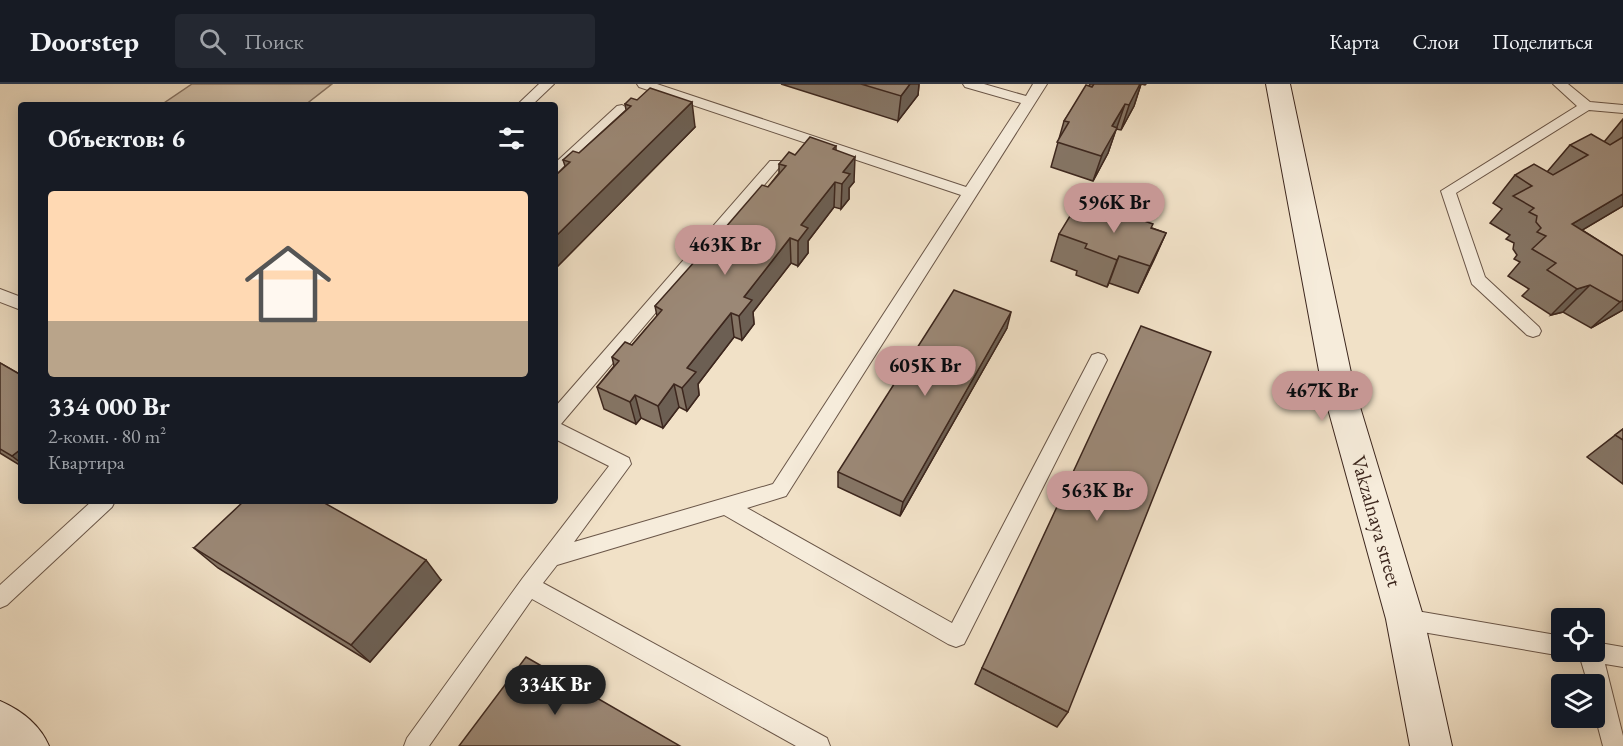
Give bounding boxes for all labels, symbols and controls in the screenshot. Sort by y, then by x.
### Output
search box [175,14,595,68]
text: Doorstep [30,23,139,59]
icon: search [196,25,229,58]
text: Поиск [244,27,304,56]
text: Карта [1329,28,1379,55]
text: Слои [1412,28,1459,55]
text: Поделиться [1492,28,1593,55]
text: Объектов: 6 [48,121,185,155]
icon: filters [495,122,528,155]
pin: 596K Br [1059,183,1169,234]
text: 596K Br [1078,189,1150,215]
pin: 463K Br [670,225,780,276]
icon: home [234,230,342,338]
text: 463K Br [689,231,761,257]
pin: 605K Br [870,346,980,397]
text: 605K Br [889,352,961,378]
pin: 467K Br [1267,371,1377,422]
text: 467K Br [1286,377,1358,403]
text: 334 000 Br [48,389,170,423]
text: 2-комн. · 80 m² [48,423,166,449]
text: Квартира [48,449,125,475]
street label: Vakzalnaya street [1345,452,1409,590]
pin: 563K Br [1042,471,1152,522]
text: 563K Br [1061,477,1133,503]
map controls [1551,608,1605,728]
button: locate [1551,608,1605,662]
pin: 334K Br [500,665,610,716]
text: 334K Br [519,671,591,697]
button: layers [1551,674,1605,728]

